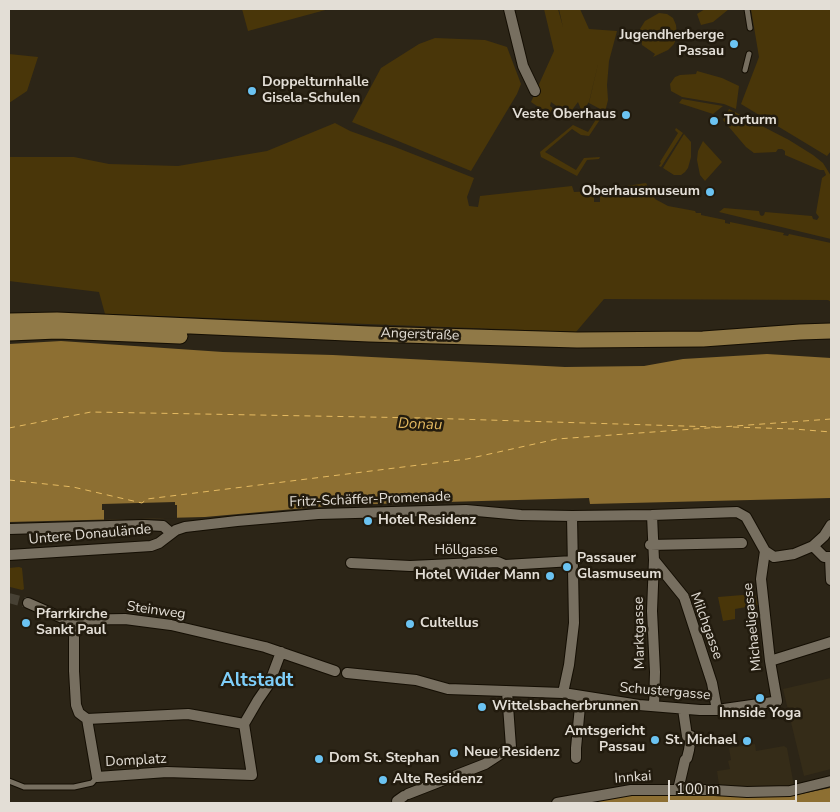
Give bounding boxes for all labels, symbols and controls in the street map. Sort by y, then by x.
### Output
place label: Jugendherberge Passau [620,28,724,60]
marker: Jugendherberge Passau [728,38,740,50]
place label: Doppelturnhalle Gisela-Schulen [262,75,369,108]
marker: Doppelturnhalle Gisela-Schulen [246,85,258,97]
place label: Veste Oberhaus [513,107,616,123]
marker: Veste Oberhaus [620,109,632,121]
place label: Torturm [724,113,777,129]
marker: Torturm [708,115,720,127]
place label: Oberhausmuseum [582,184,700,200]
marker: Oberhausmuseum [704,186,716,198]
street label: Angerstraße [380,325,460,345]
water label: Donau [398,415,442,435]
street label: Fritz-Schäffer-Promenade [289,489,451,511]
place label: Hotel Residenz [378,513,476,529]
marker: Hotel Residenz [362,515,374,527]
street label: Untere Donaulände [28,521,152,549]
street label: Höllgasse [434,543,498,559]
place label: Passauer Glasmuseum [577,551,661,584]
marker: Passauer Glasmuseum [561,561,573,573]
place label: Hotel Wilder Mann [415,568,540,584]
marker: Hotel Wilder Mann [544,570,556,582]
street label: Michaeligasse [740,582,766,672]
street label: Milchgasse [686,590,726,662]
street label: Marktgasse [631,597,649,669]
street label: Steinweg [125,599,187,623]
place label: Pfarrkirche Sankt Paul [36,607,108,640]
place label: Cultellus [420,616,478,632]
marker: Pfarrkirche Sankt Paul [20,617,32,629]
marker: Cultellus [404,618,416,630]
district label: Altstadt [221,670,293,692]
street label: Schustergasse [619,680,711,704]
marker: Innside Yoga [754,692,766,704]
place label: Wittelsbacherbrunnen [492,699,638,715]
marker: Wittelsbacherbrunnen [476,701,488,713]
place label: Innside Yoga [719,706,801,722]
place label: Amtsgericht Passau [565,724,645,756]
place label: St. Michael [665,733,737,749]
marker: Amtsgericht Passau [649,734,661,746]
marker: St. Michael [741,735,753,747]
place label: Neue Residenz [464,745,560,761]
marker: Neue Residenz [448,747,460,759]
street label: Domplatz [105,751,167,771]
place label: Dom St. Stephan [329,751,440,767]
marker: Dom St. Stephan [313,753,325,765]
street label: Innkai [614,768,652,788]
scale bar [670,770,799,802]
place label: Alte Residenz [393,772,483,788]
marker: Alte Residenz [377,774,389,786]
text: 100 m [676,779,720,799]

